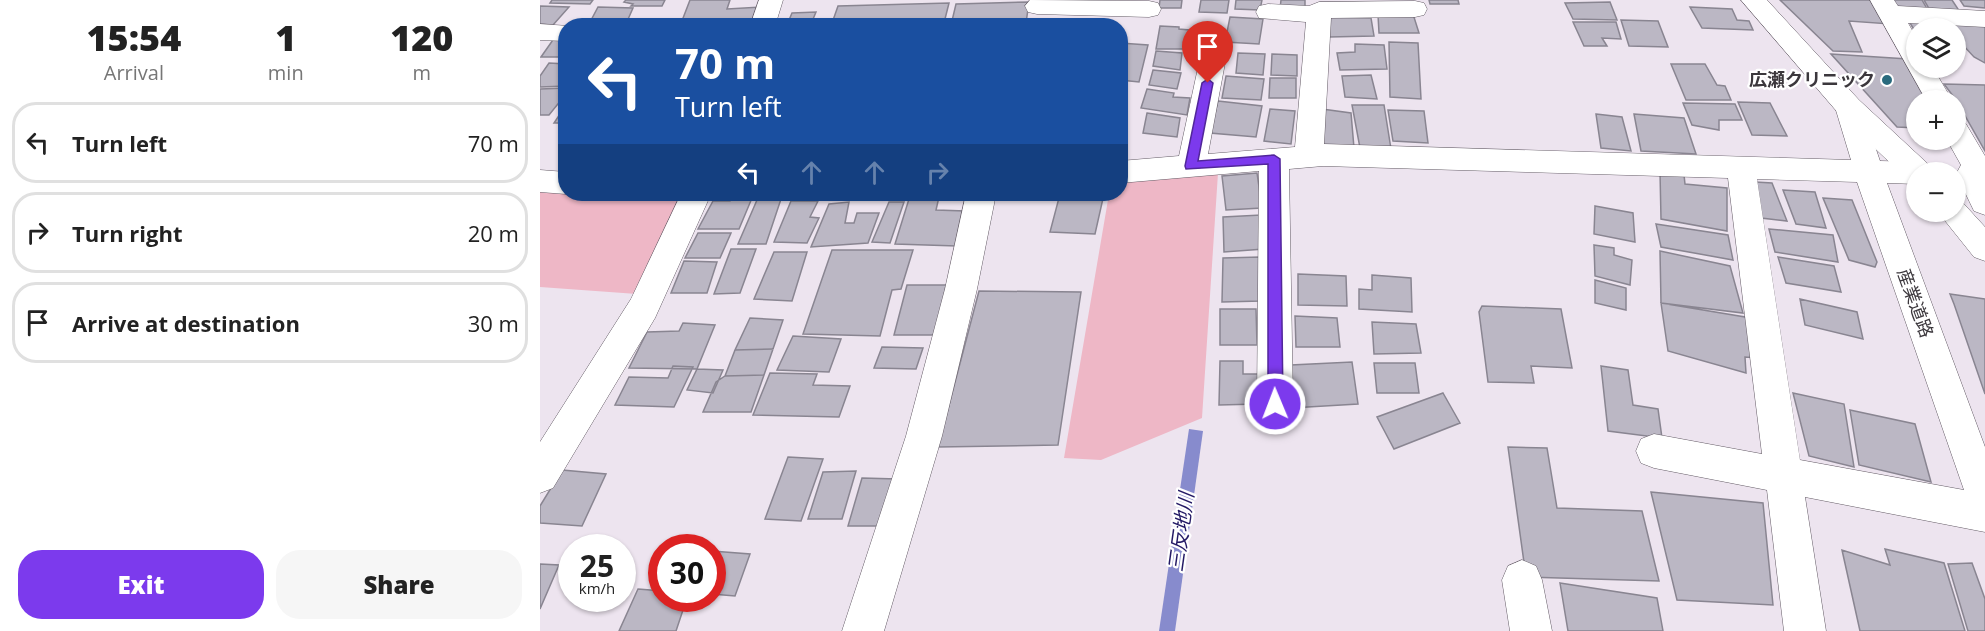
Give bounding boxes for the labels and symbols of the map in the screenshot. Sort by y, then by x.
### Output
pin [1182,21,1233,83]
place label: 広瀬クリニック [1749,67,1875,91]
marker: 広瀬クリニック [1880,73,1894,87]
street label: 産業道路 [1892,265,1940,341]
position arrow [1243,372,1307,436]
water label: 三反地川 [1162,488,1200,573]
speed limit sign: 30 [648,534,726,612]

